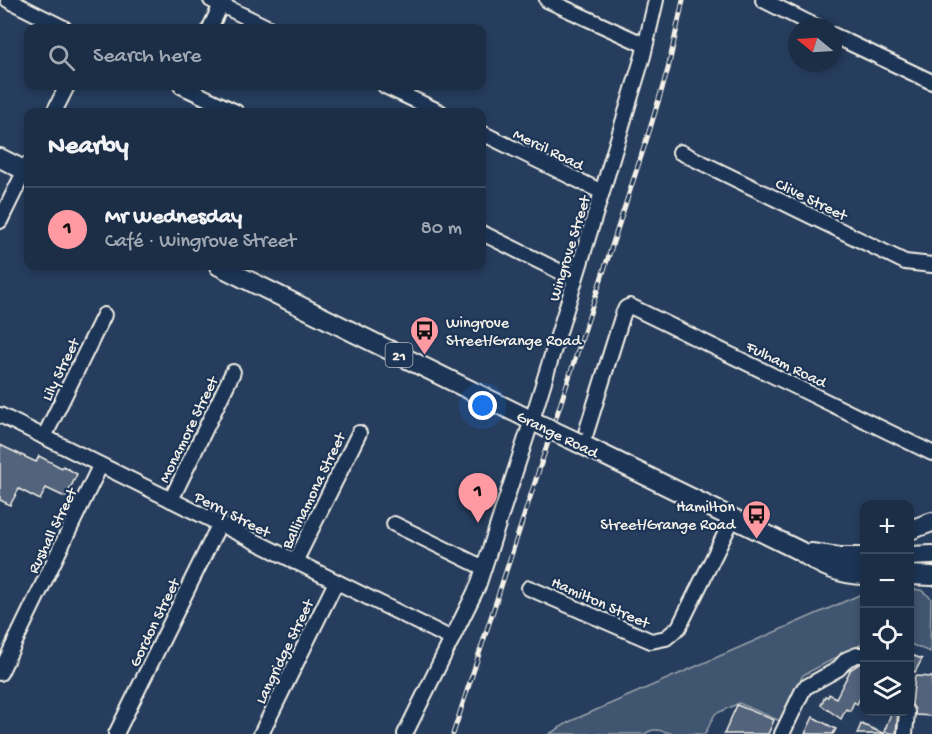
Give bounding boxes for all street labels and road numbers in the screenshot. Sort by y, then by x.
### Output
street label: Mercil Road [509,126,587,177]
street label: Clive Street [772,176,851,227]
street label: Wingrove Street [546,192,597,304]
street label: Lily Street [39,335,86,405]
street label: Fulham Road [741,338,830,394]
road number: 21 [386,343,412,367]
street label: Monamore Street [156,373,225,487]
street label: Grange Road [513,408,602,465]
street label: Ballinamona Street [278,429,352,554]
street label: Rushall Street [25,484,84,577]
street label: Perry Street [189,488,274,544]
street label: Hamilton Street [548,574,653,635]
street label: Gordon Street [127,575,186,671]
street label: Langridge Street [253,596,320,708]

